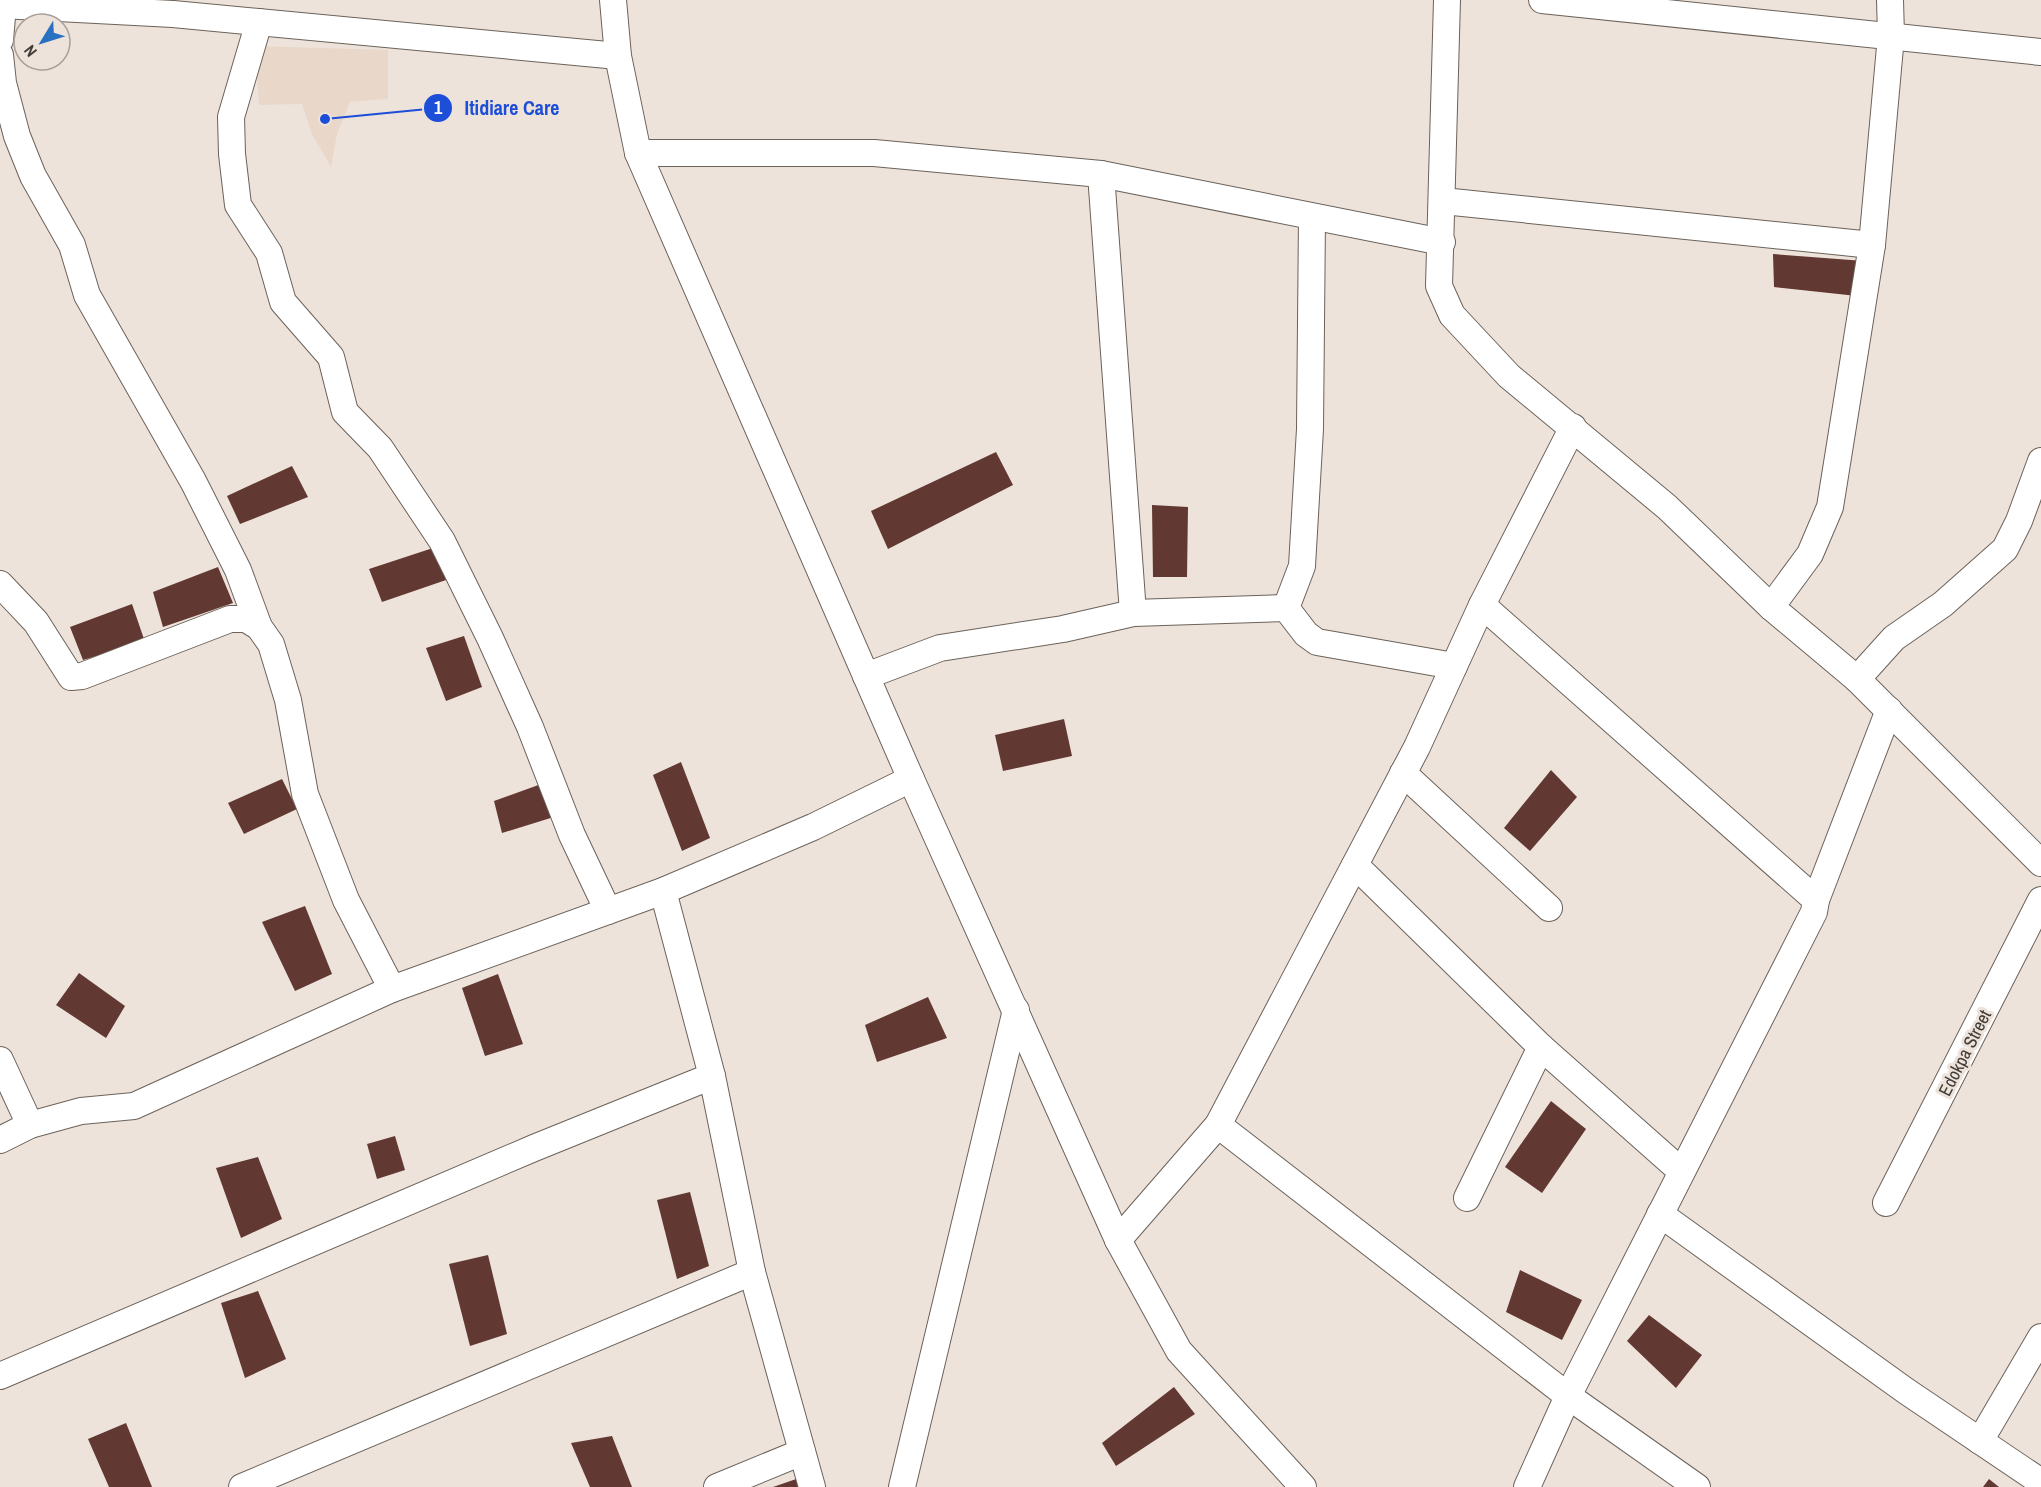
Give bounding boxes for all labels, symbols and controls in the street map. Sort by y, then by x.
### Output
north arrow [12,12,72,72]
text: N [19,41,42,62]
callout: Itidiare Care [423,89,572,127]
text: Itidiare Care [465,94,559,121]
text: 1 [434,95,443,120]
street label: Edokpa Street [1932,1005,1997,1100]

